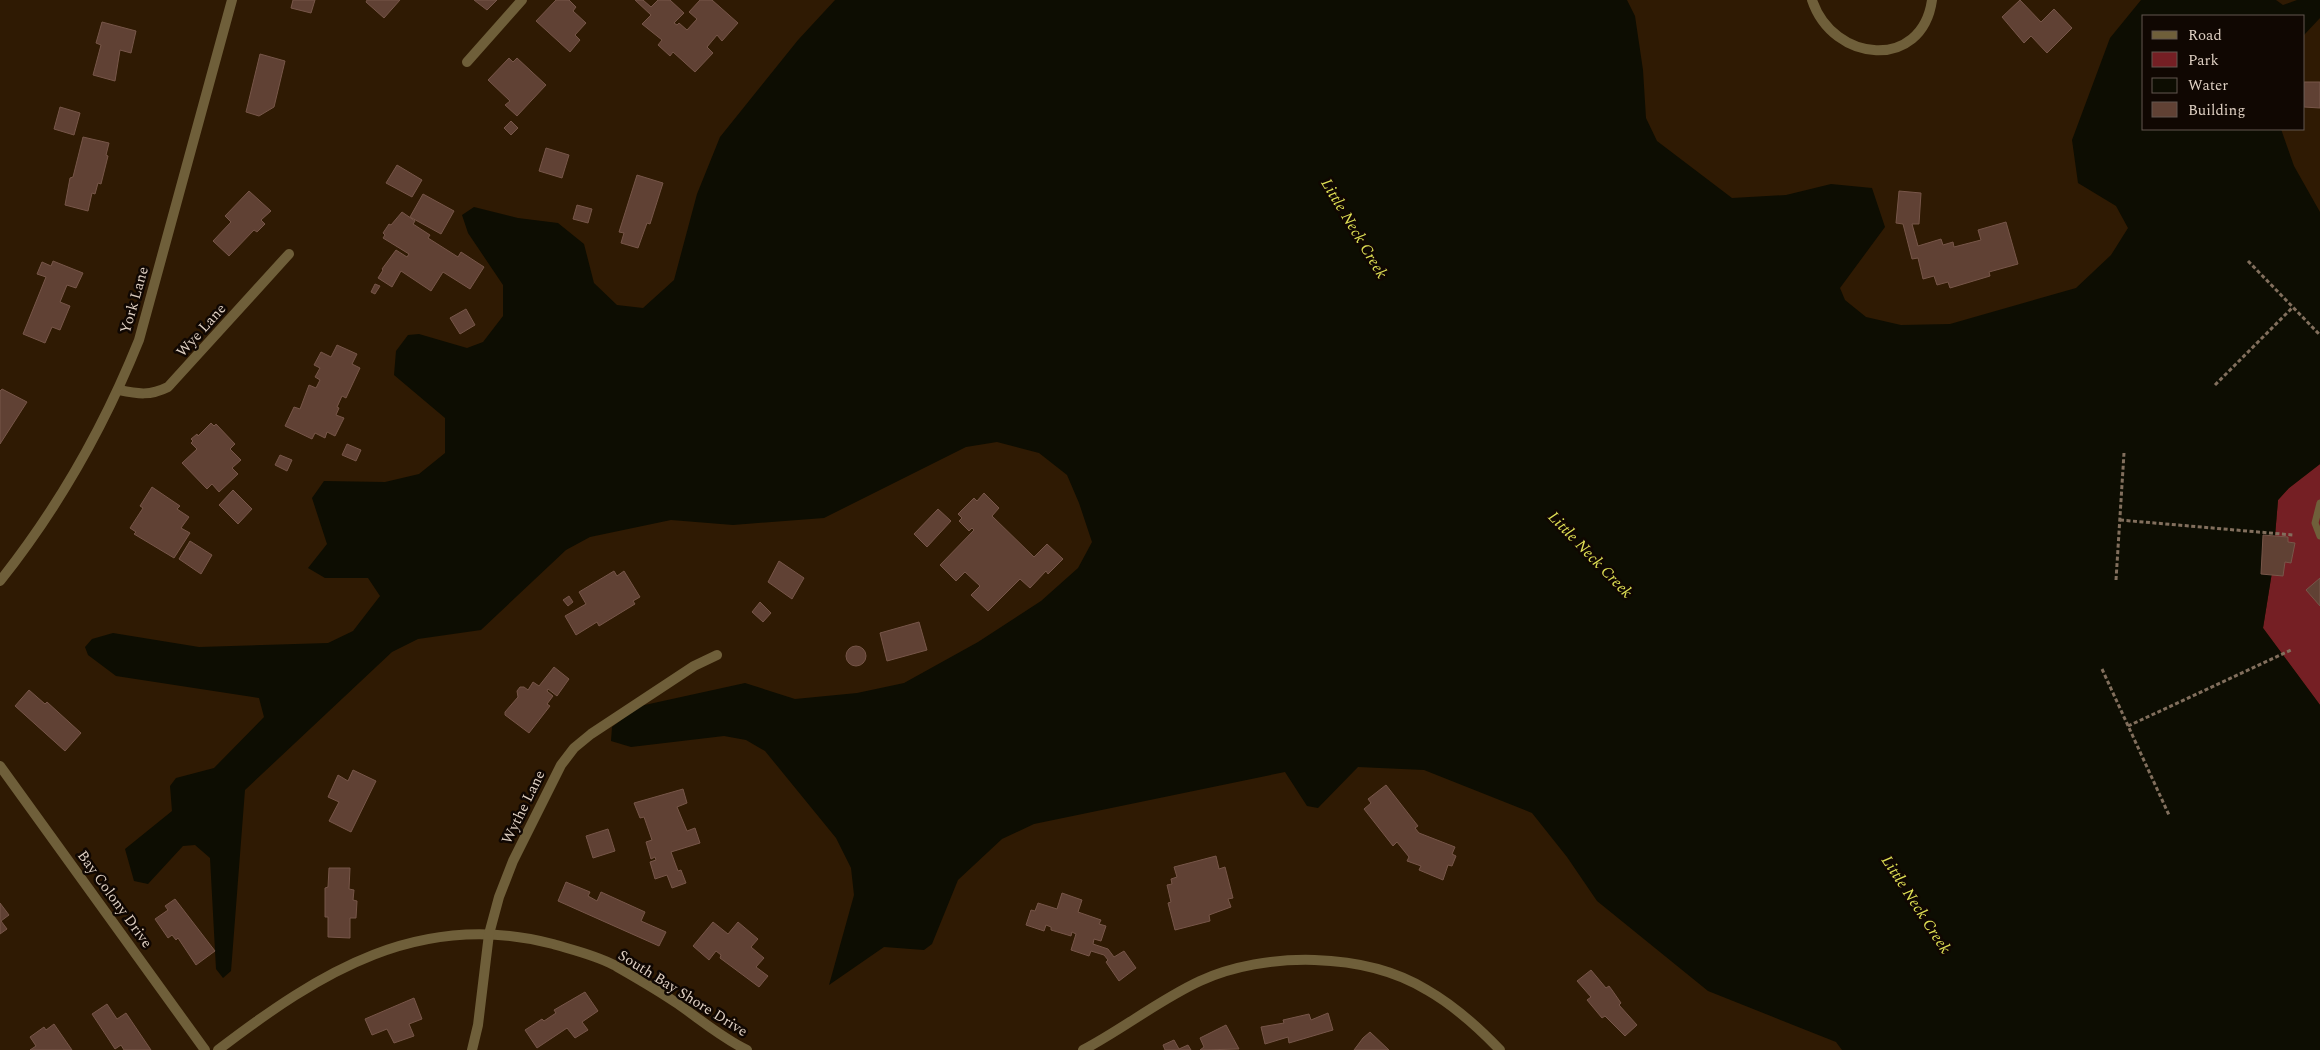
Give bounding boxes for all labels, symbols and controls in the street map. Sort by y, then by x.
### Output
legend [2142,15,2305,130]
text: Road [2188,24,2222,47]
text: Park [2188,49,2219,72]
text: Water [2188,74,2228,97]
text: Building [2188,99,2245,122]
water label: Little Neck Creek [1315,174,1394,284]
street label: York Lane [114,264,155,336]
street label: Wye Lane [171,298,232,362]
water label: Little Neck Creek [1542,506,1639,604]
street label: Wythe Lane [496,766,551,848]
street label: Bay Colony Drive [71,846,158,953]
water label: Little Neck Creek [1875,850,1957,959]
street label: South Bay Shore Drive [613,944,752,1043]

